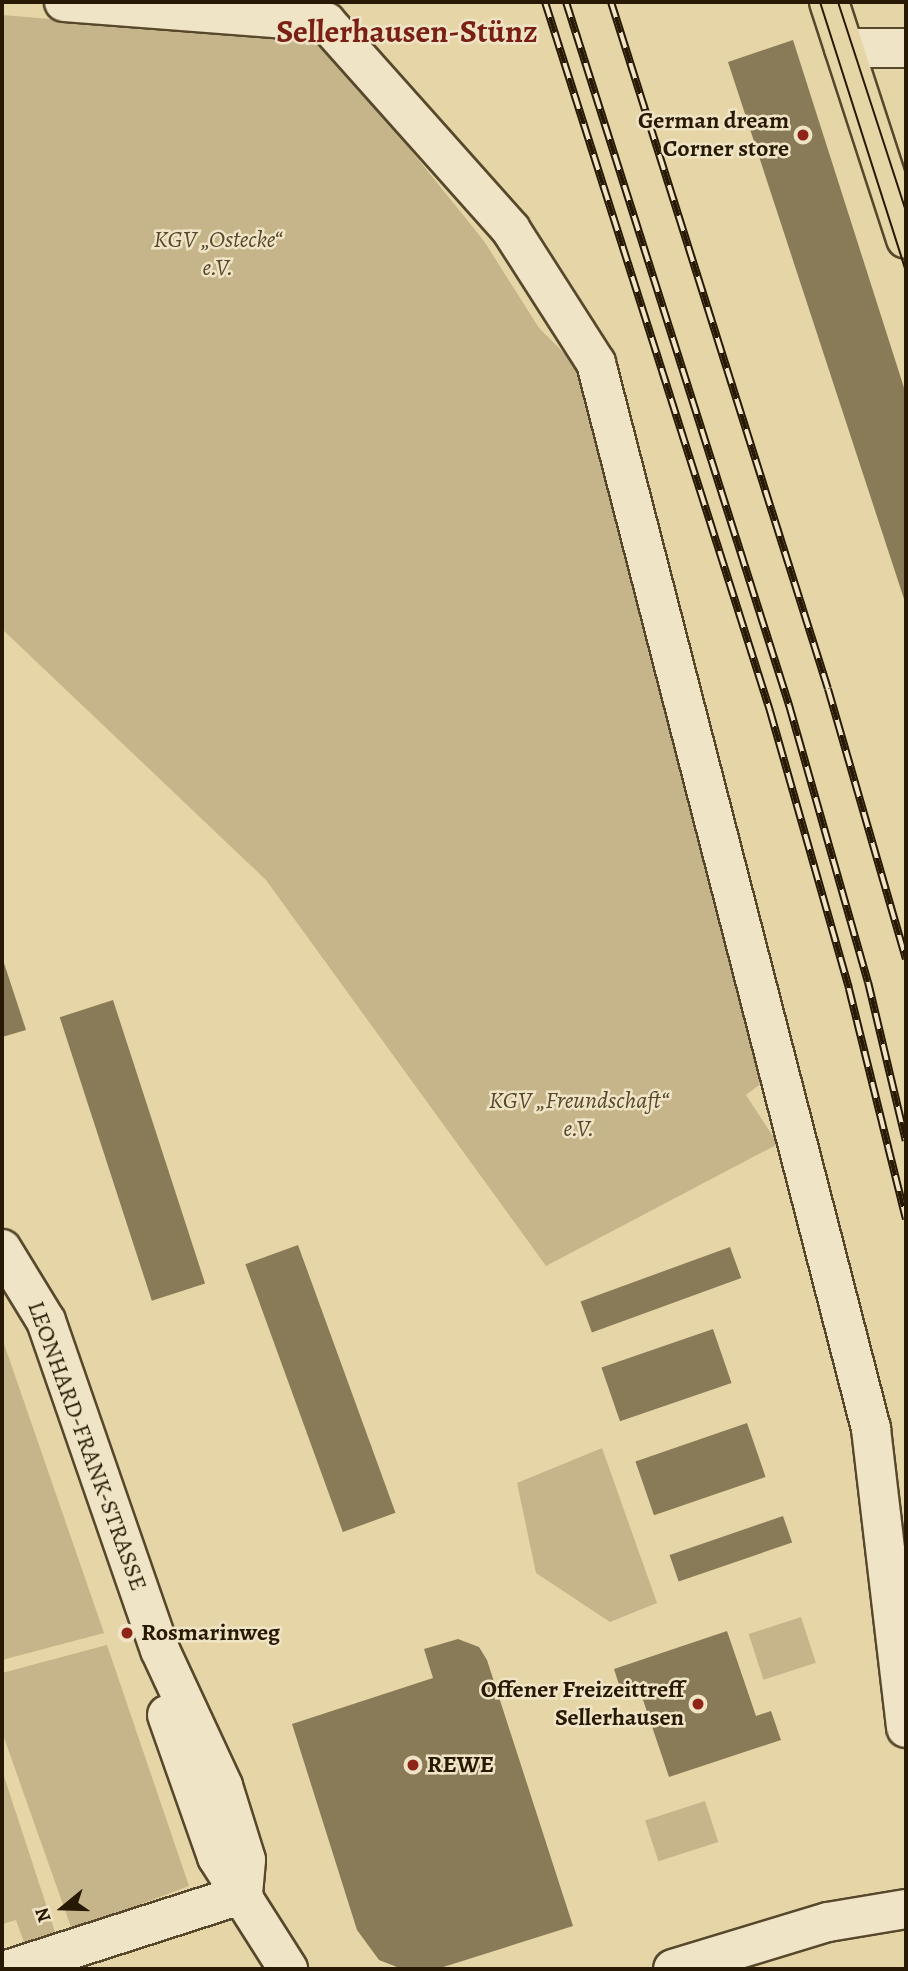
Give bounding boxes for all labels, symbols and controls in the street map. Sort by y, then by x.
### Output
district label: Sellerhausen-Stünz [276,12,538,50]
place label: German dream Corner store [638,107,789,163]
marker: German dream Corner store [795,127,811,143]
park label: KGV „Ostecke“ e.V. [154,226,282,282]
park label: KGV „Freundschaft“ e.V. [489,1087,669,1143]
street label: LEONHARD-FRANK-STRASSE [21,1297,153,1595]
place label: Rosmarinweg [141,1619,280,1647]
marker: Rosmarinweg [119,1625,135,1641]
place label: Offener Freizeittreff Sellerhausen [481,1676,684,1732]
marker: Offener Freizeittreff Sellerhausen [690,1696,706,1712]
place label: REWE [427,1751,494,1779]
marker: REWE [405,1757,421,1773]
north arrow [28,1873,98,1943]
text: N [29,1904,58,1926]

